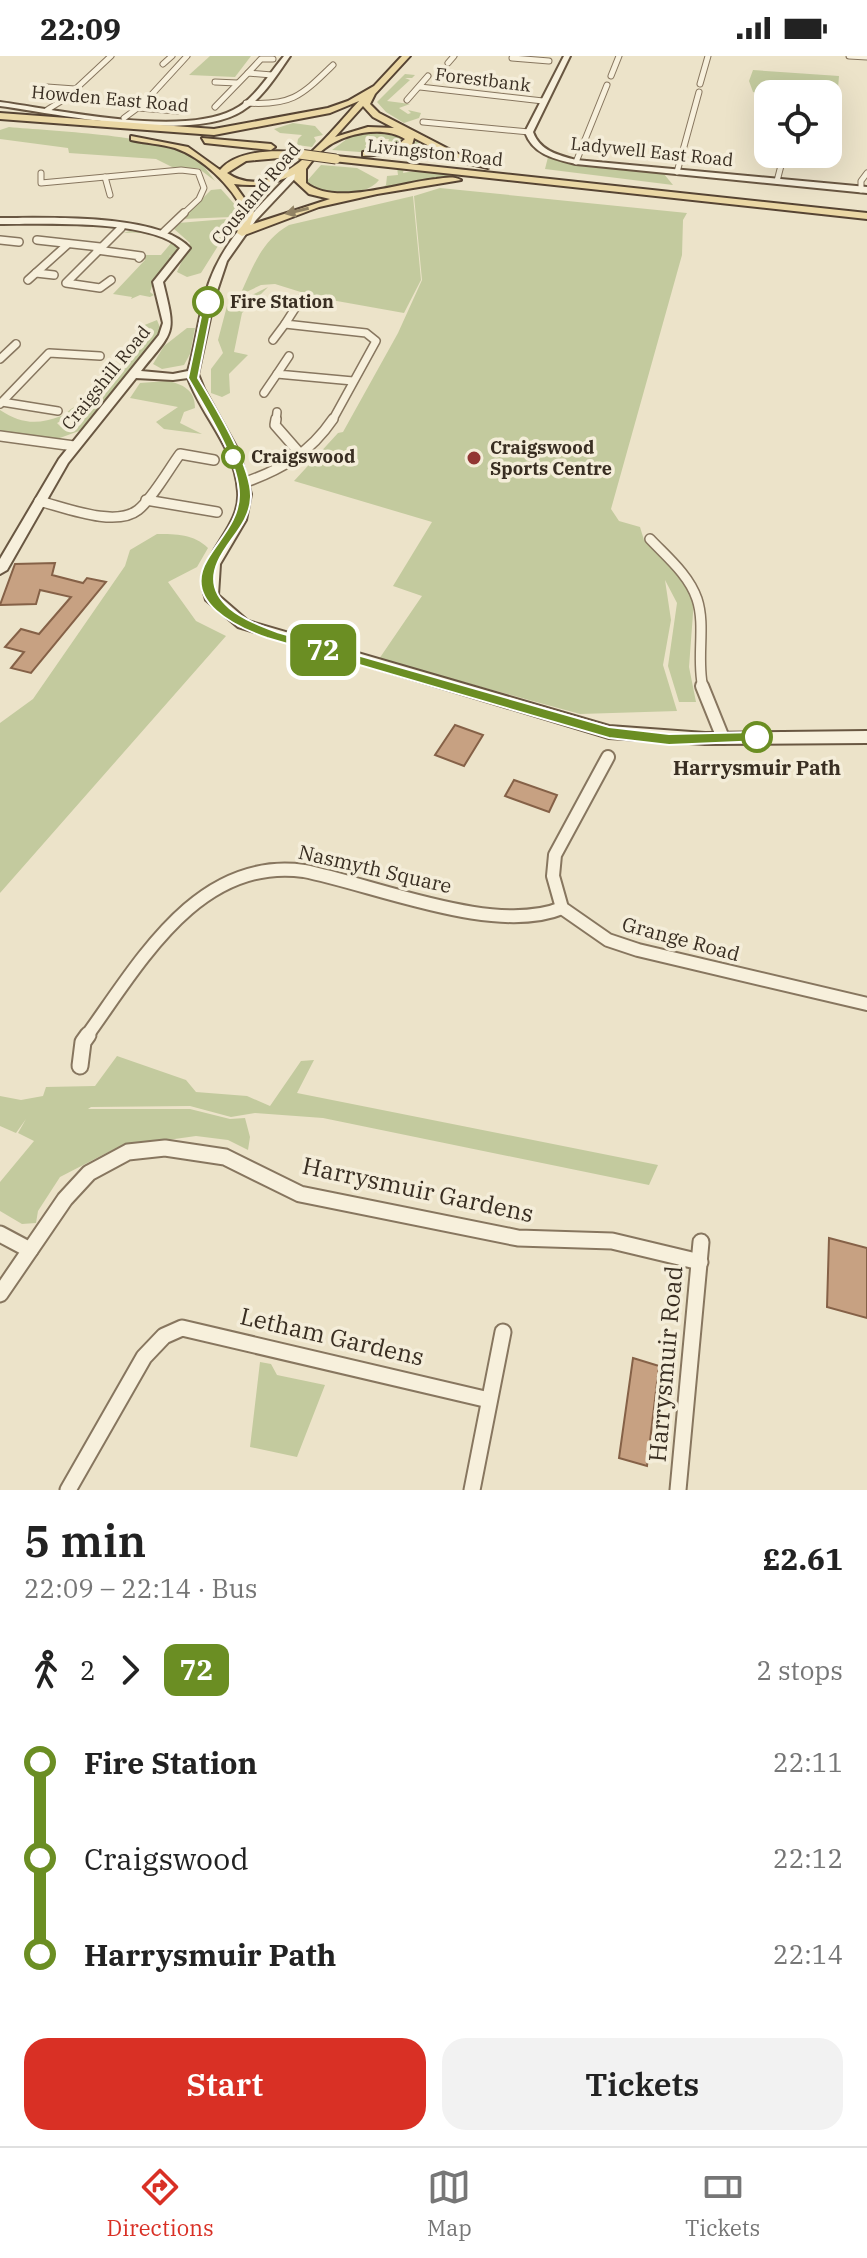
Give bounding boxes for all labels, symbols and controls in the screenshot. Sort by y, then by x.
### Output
text: 22:09 [40,9,121,48]
street label: Forestbank [434,62,533,97]
street label: Howden East Road [30,80,190,117]
map controls [754,80,842,168]
button: locate [754,80,842,168]
street label: Ladywell East Road [570,132,735,171]
street label: Livingston Road [366,134,504,171]
street label: Cousland Road [206,138,305,249]
one-way arrow [285,205,310,217]
marker: Fire Station [193,287,223,317]
place label: Fire Station [230,290,334,313]
street label: Craigshill Road [56,321,155,435]
place label: Craigswood Sports Centre [490,436,612,480]
place label: Craigswood [251,445,355,468]
marker: Craigswood [222,446,244,468]
marker: Craigswood Sports Centre [465,449,483,467]
line badge: 72 [287,624,359,676]
text: 72 [306,631,340,668]
marker: Harrysmuir Path [742,722,772,752]
place label: Harrysmuir Path [673,754,841,781]
street label: Nasmyth Square [296,838,454,899]
street label: Grange Road [619,910,743,967]
street label: Harrysmuir Gardens [300,1149,537,1229]
street label: Harrysmuir Road [640,1264,690,1463]
street label: Letham Gardens [237,1299,427,1373]
text: 5 min [24,1512,146,1569]
text: £2.61 [763,1539,843,1578]
text: 22:09 – 22:14 · Bus [24,1571,258,1605]
icon: walk [24,1648,68,1692]
icon: forward [108,1648,152,1692]
text: 72 [180,1651,213,1688]
text: 2 [80,1653,96,1687]
text: 2 stops [756,1653,843,1687]
text: Fire Station [84,1743,257,1782]
text: 22:11 [773,1745,843,1779]
text: Craigswood [84,1839,249,1878]
text: 22:12 [773,1841,843,1875]
text: Harrysmuir Path [84,1935,336,1974]
text: 22:14 [773,1937,843,1971]
button: Start [24,2038,426,2130]
button: Tickets [442,2038,843,2130]
tab: Directions [107,2165,214,2242]
tab: Map [427,2165,472,2242]
tab: Tickets [685,2165,760,2242]

